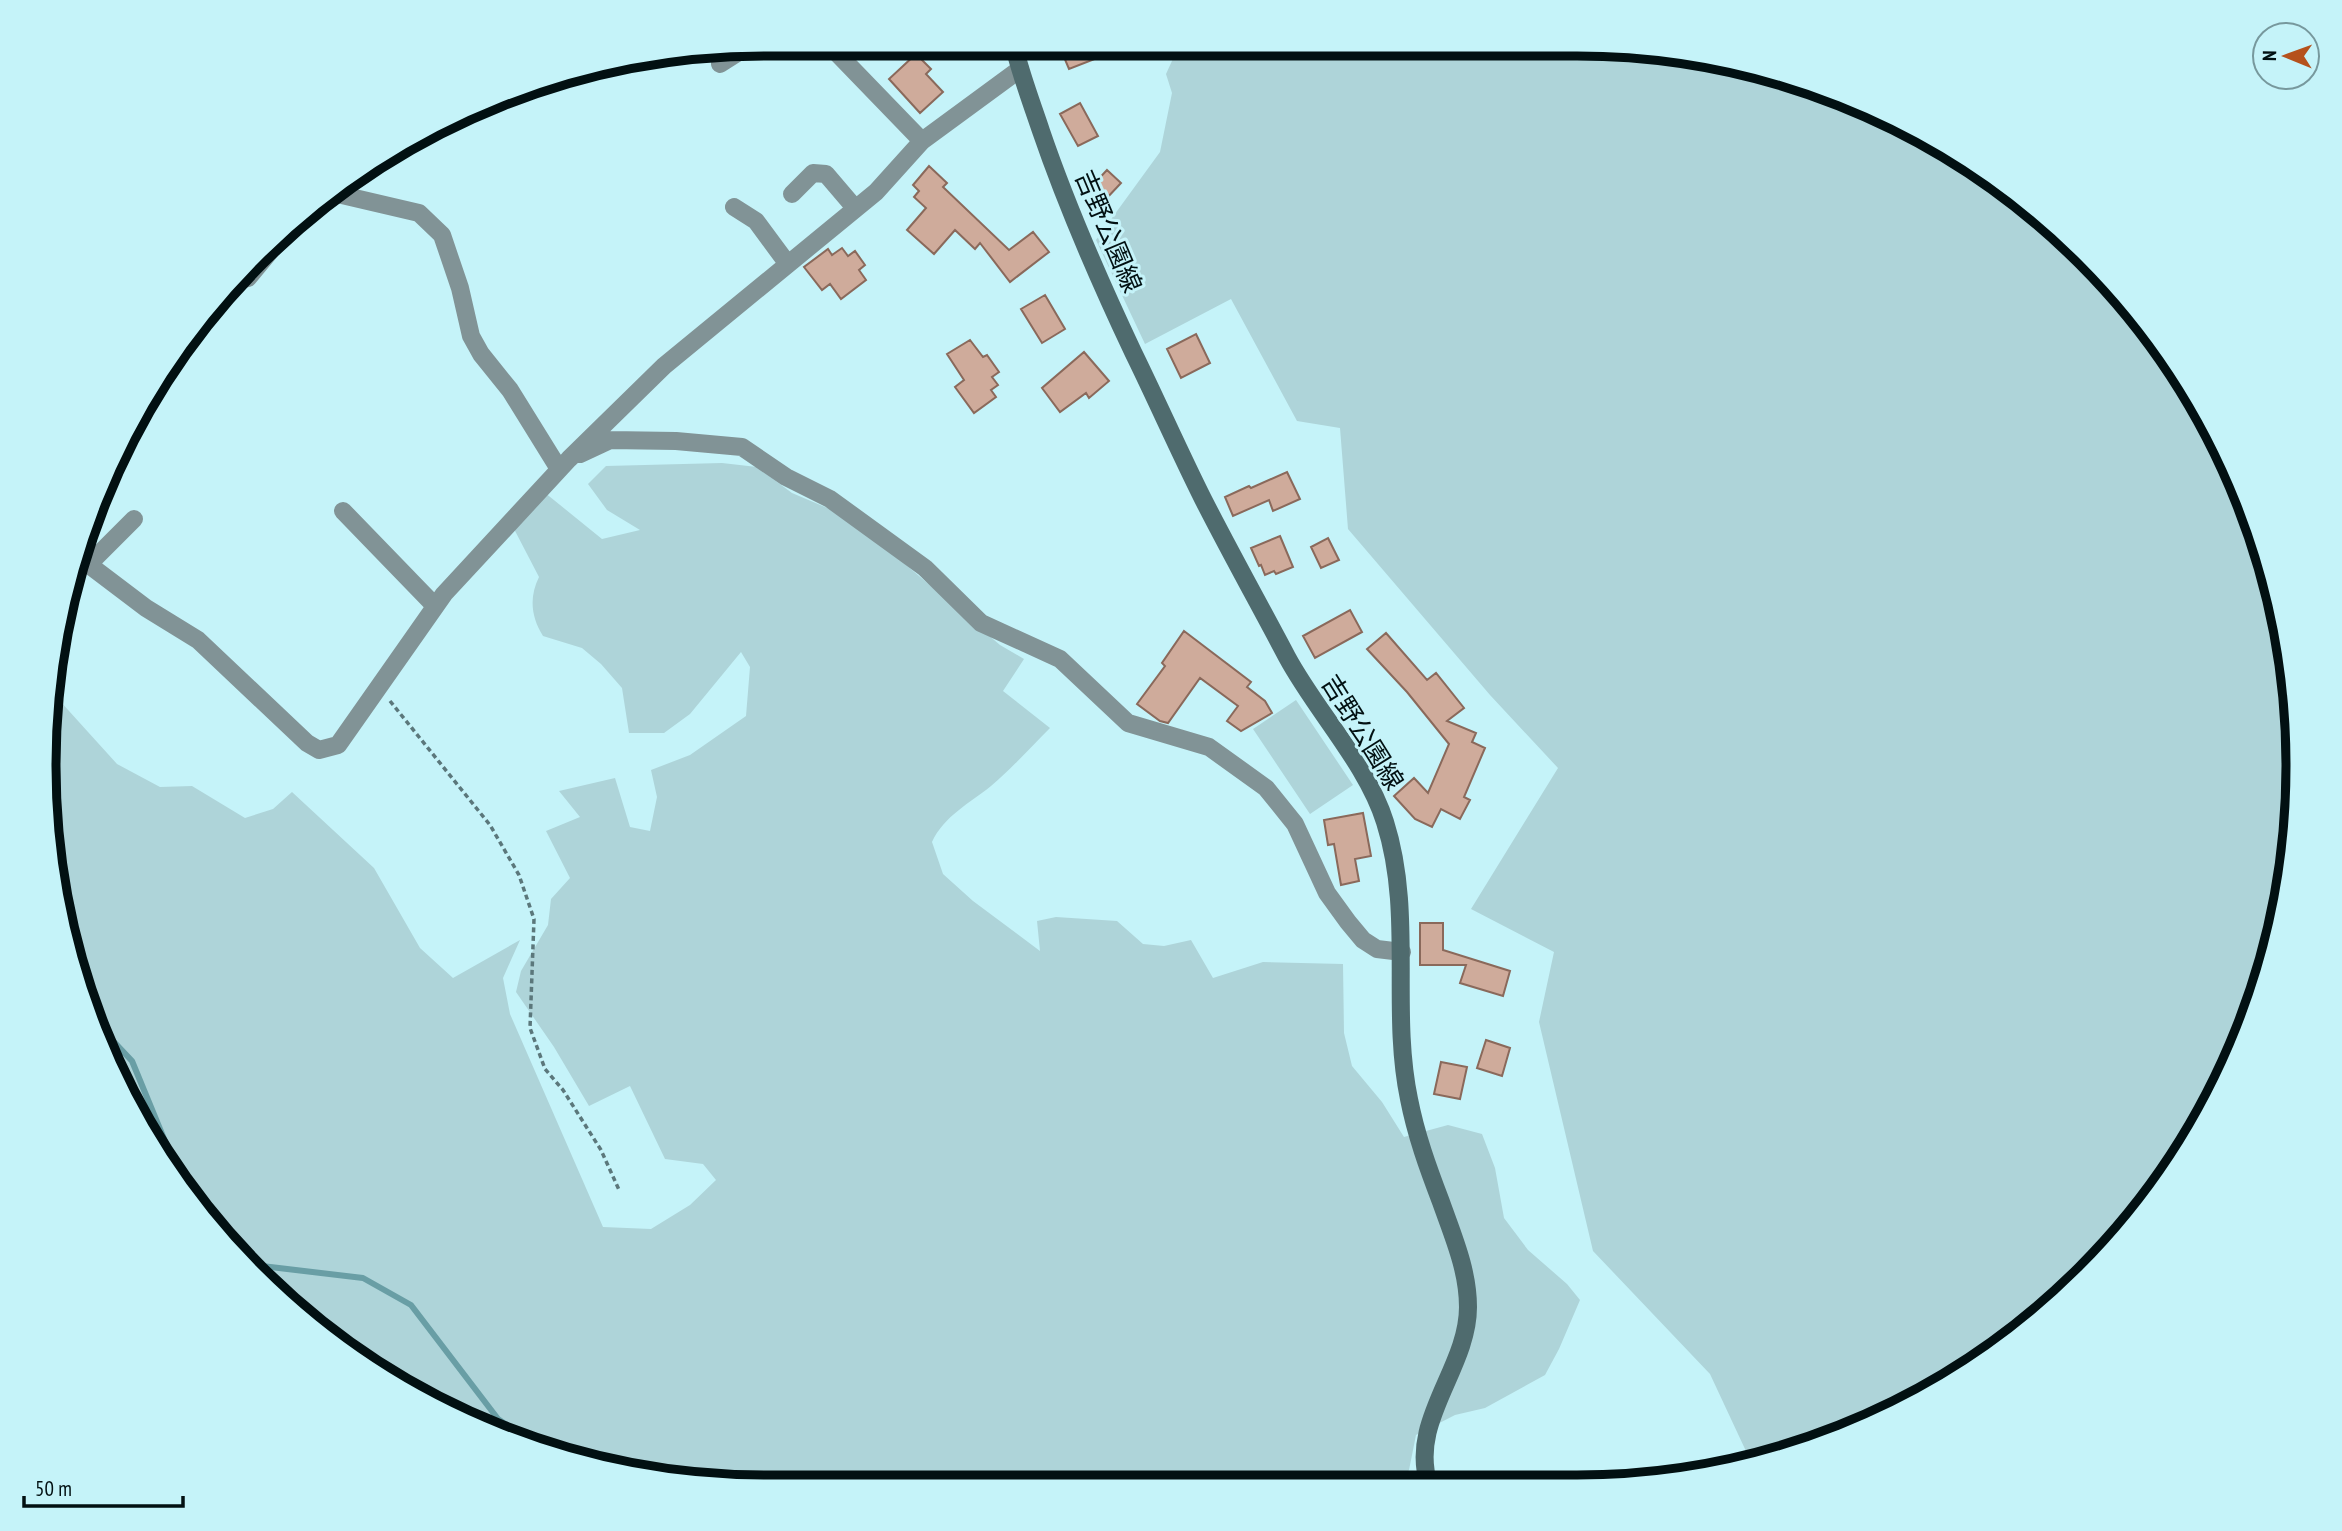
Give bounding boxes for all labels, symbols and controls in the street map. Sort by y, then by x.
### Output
north arrow [2251,21,2321,91]
text: N [2257,50,2281,61]
street label: 吉野公園線 [1068,165,1150,297]
street label: 吉野公園線 [1315,668,1411,796]
scale bar [24,1464,184,1508]
text: 50 m [35,1475,72,1502]

